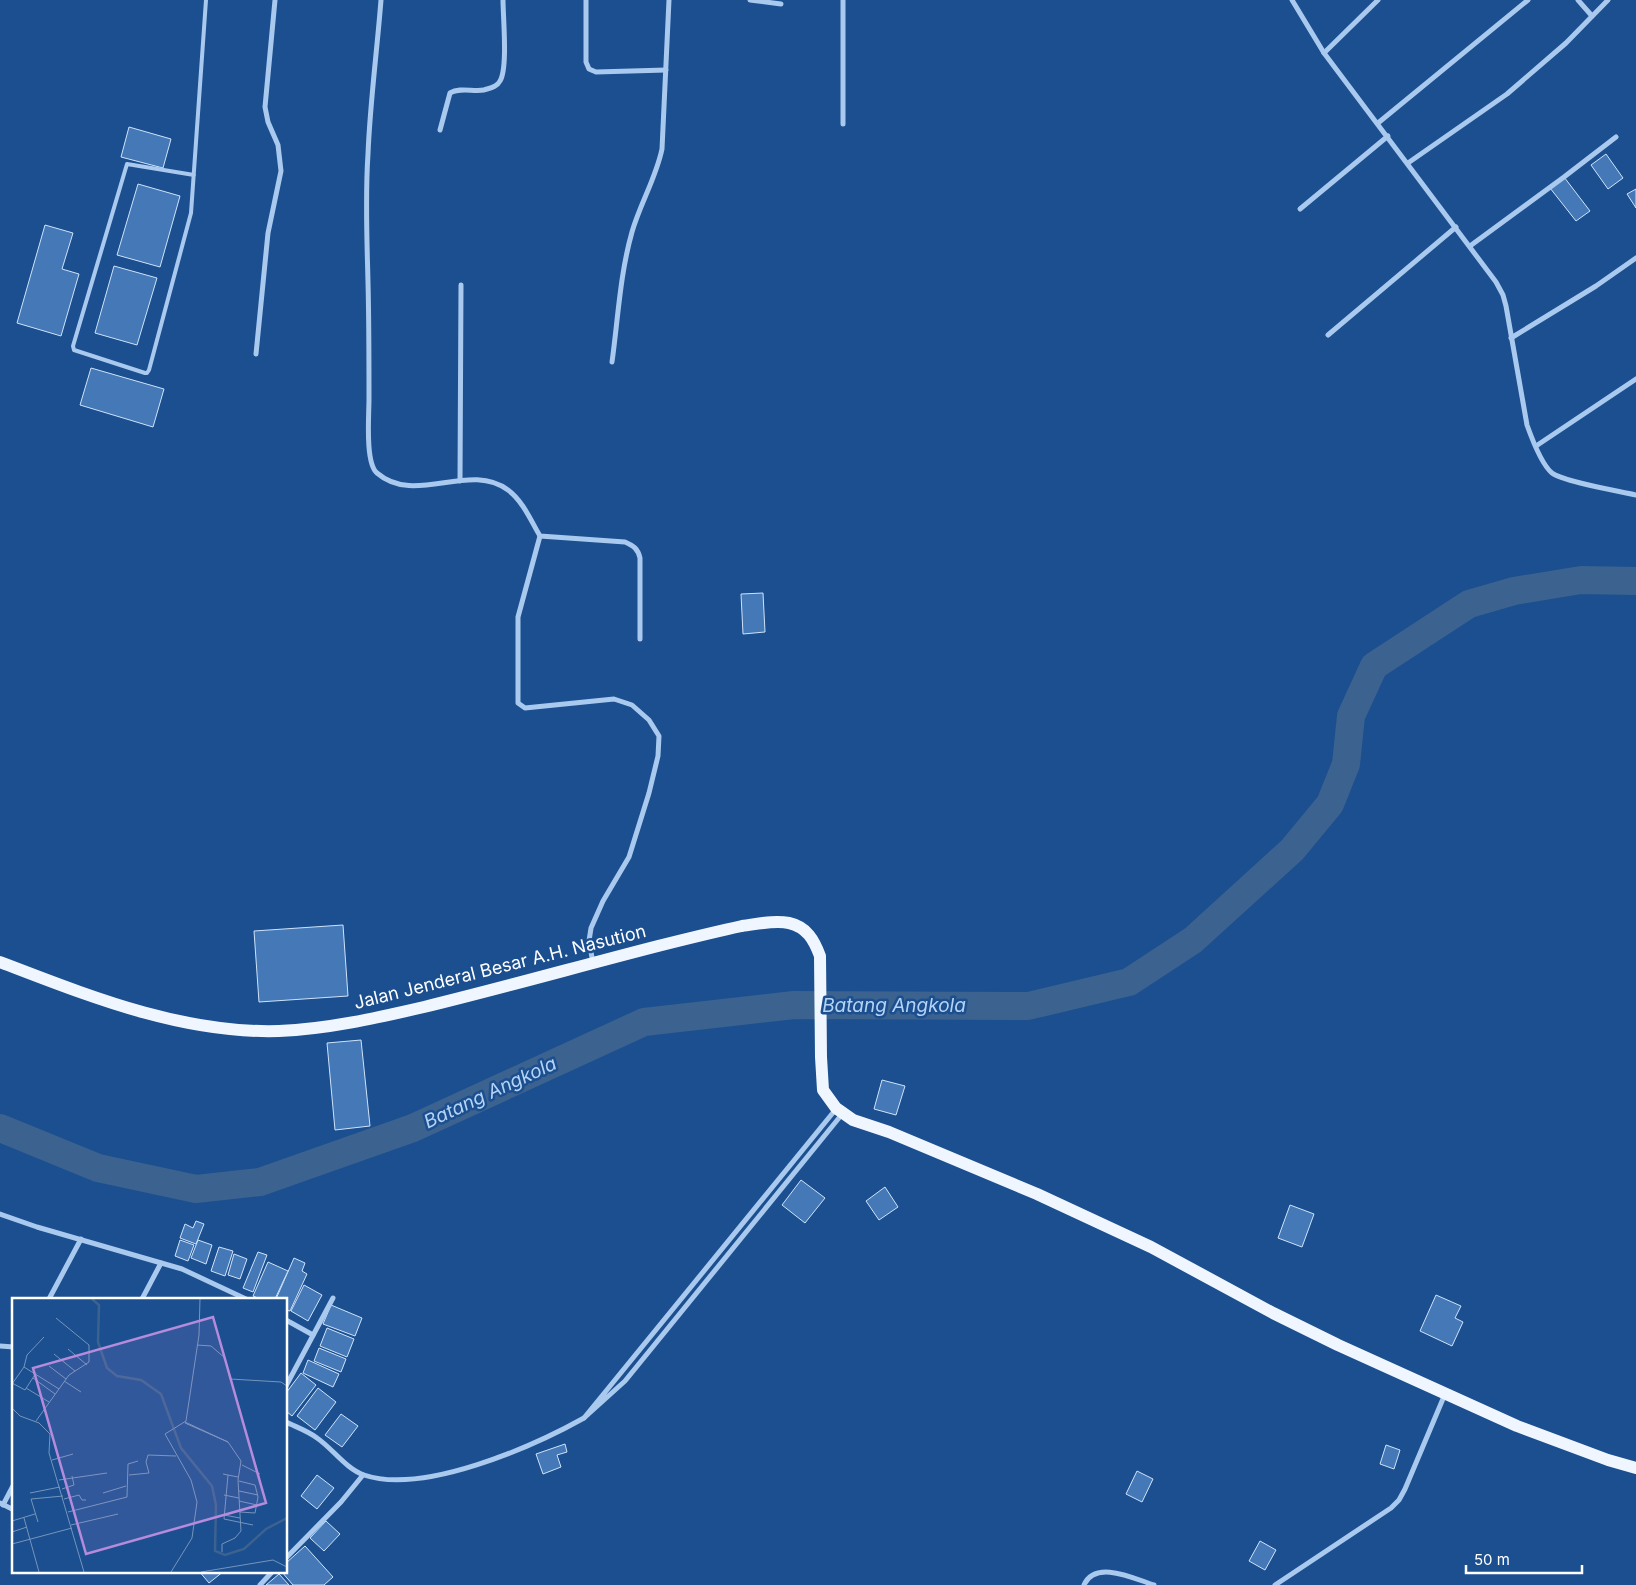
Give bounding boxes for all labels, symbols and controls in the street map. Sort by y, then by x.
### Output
street label: Jalan Jenderal Besar A.H. Nasution [352,920,648,1013]
water label: Batang Angkola [822,994,966,1017]
water label: Batang Angkola [420,1052,560,1133]
inset map [12,1298,288,1572]
scale bar [1466,1542,1582,1574]
text: 50 m [1474,1550,1510,1569]

